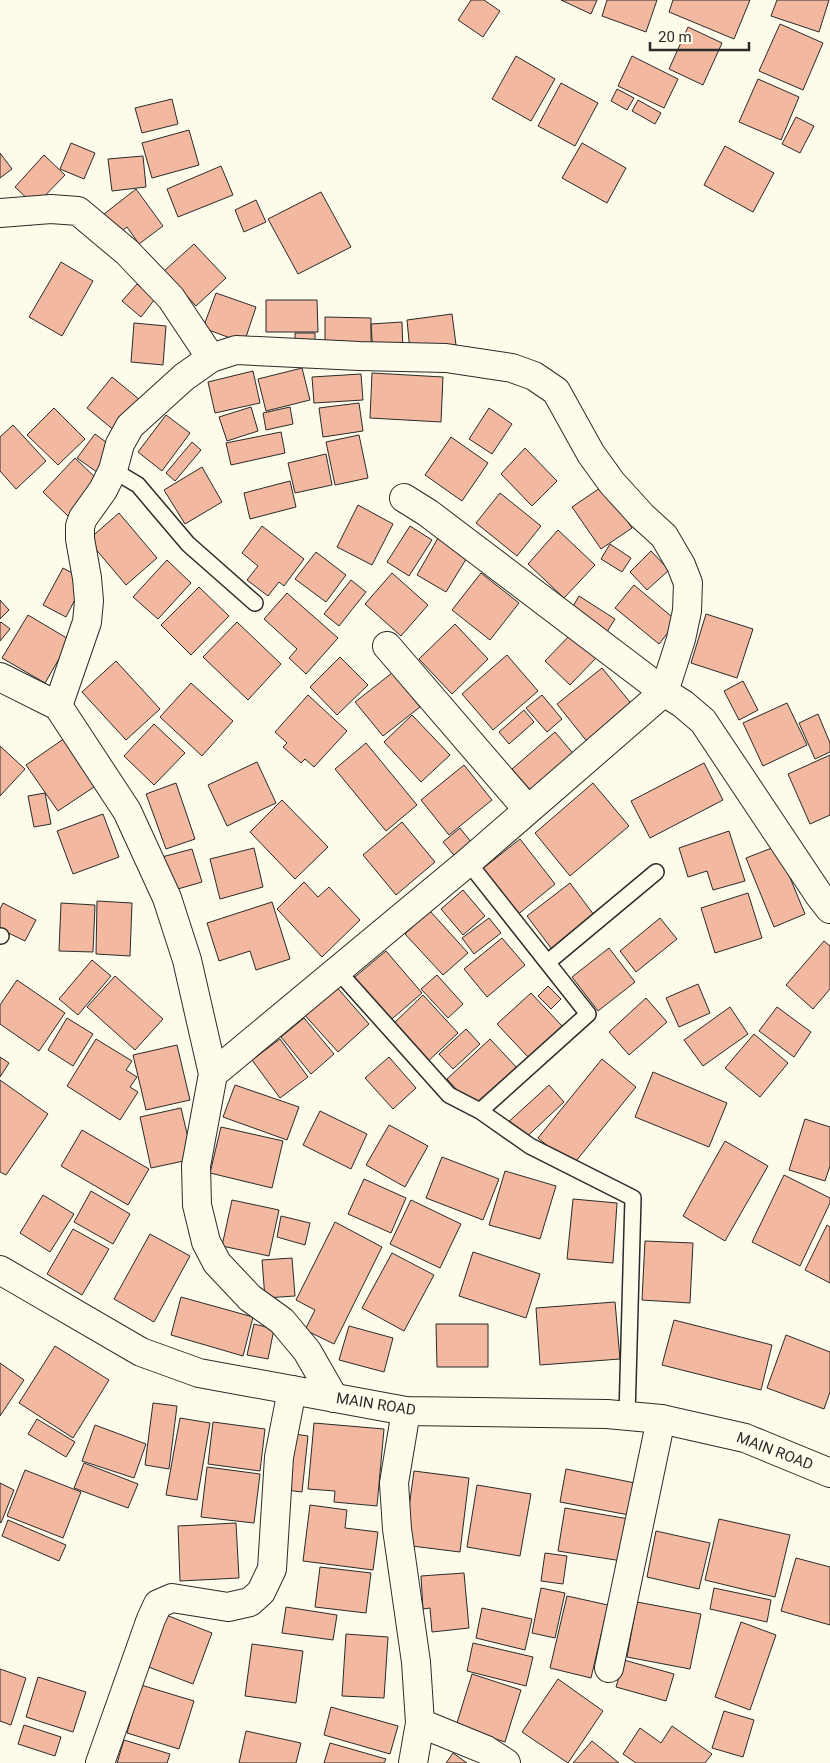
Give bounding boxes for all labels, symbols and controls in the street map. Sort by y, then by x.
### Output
scale bar [650,20,749,52]
text: 20 m [658,28,692,46]
street label: MAIN ROAD [335,1389,417,1419]
street label: MAIN ROAD [734,1428,816,1474]

